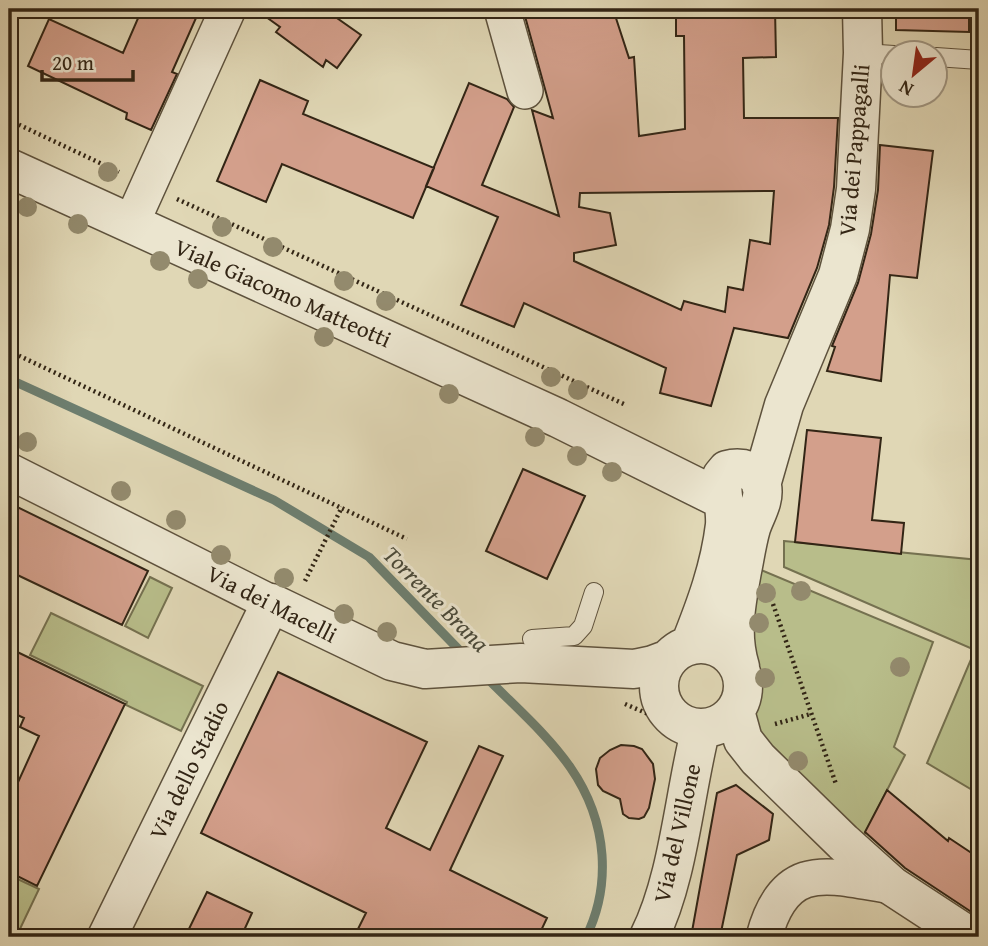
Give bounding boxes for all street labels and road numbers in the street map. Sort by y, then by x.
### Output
street label: Via dei Pappagalli [830,63,877,237]
street label: Viale Giacomo Matteotti [169,230,397,355]
street label: Via dei Macelli [201,557,343,651]
street label: Via dello Stadio [141,695,236,845]
street label: Via del Villone [644,760,709,906]

